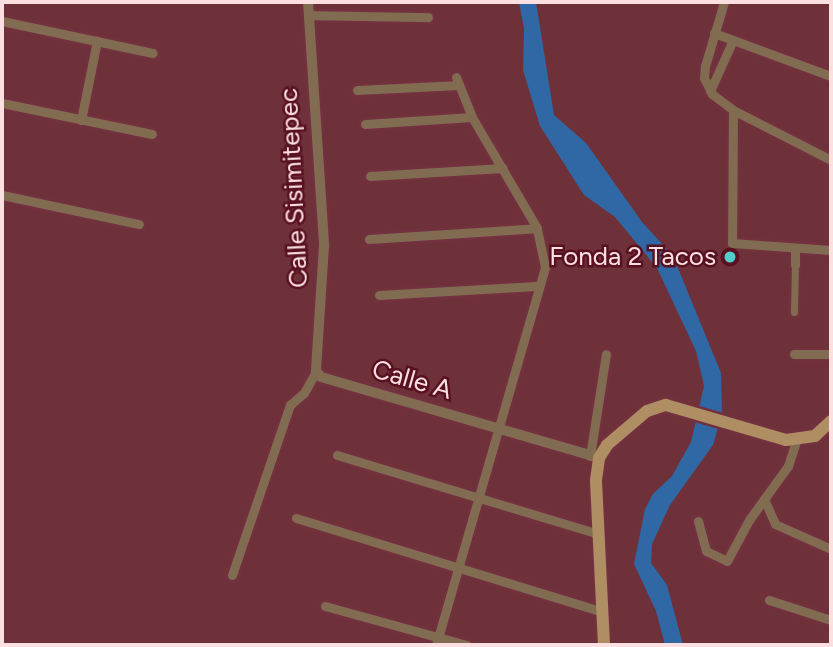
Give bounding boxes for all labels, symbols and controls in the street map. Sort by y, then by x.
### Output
street label: Calle Sisimitepec [273,87,315,289]
place label: Fonda 2 Tacos [549,241,716,273]
marker: Fonda 2 Tacos [722,249,738,265]
street label: Calle A [368,354,456,406]

